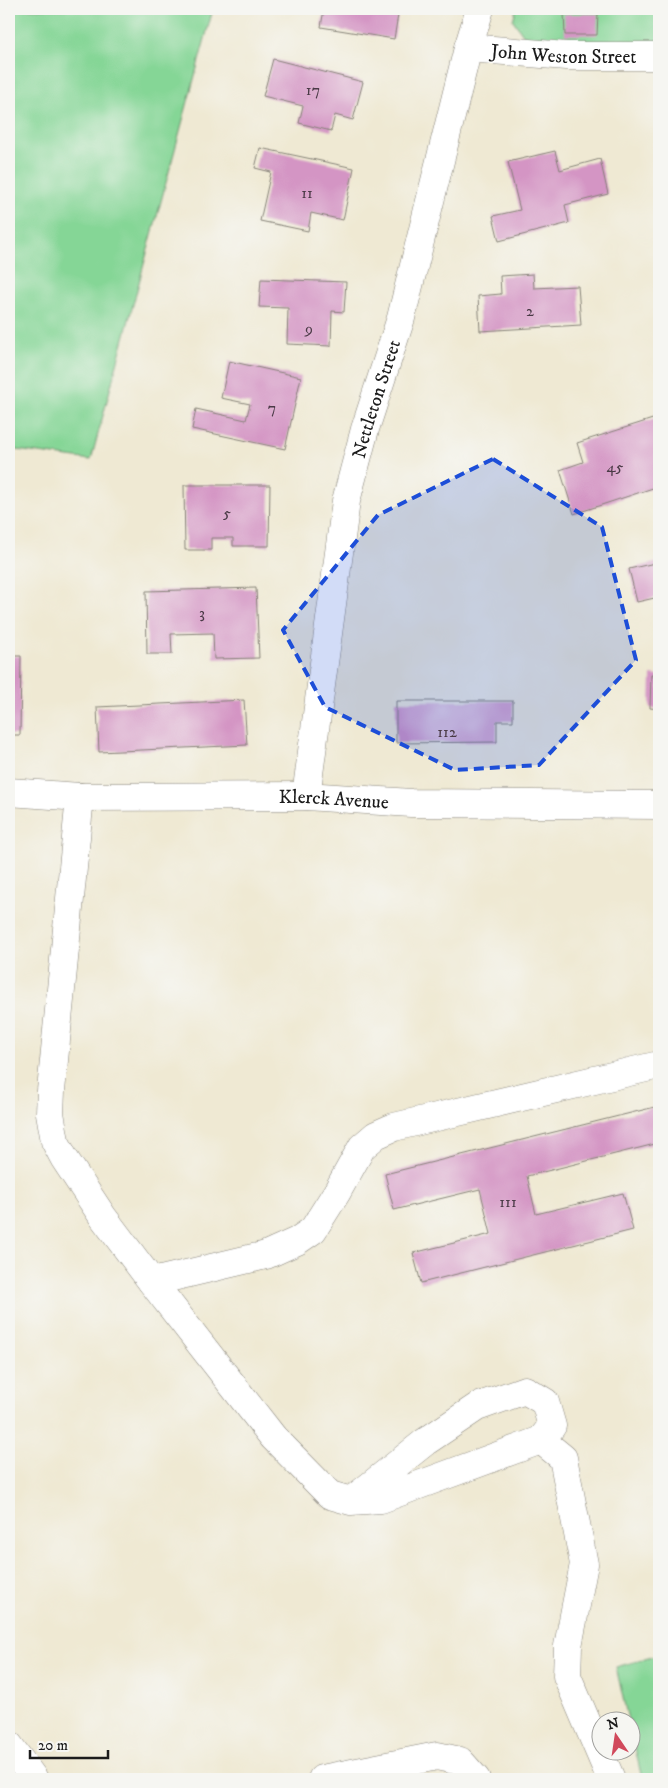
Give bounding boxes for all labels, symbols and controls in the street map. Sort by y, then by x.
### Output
street label: John Weston Street [488,40,636,69]
house number: 17 [306,80,320,100]
house number: 11 [301,183,313,203]
house number: 2 [526,301,534,321]
house number: 9 [304,319,313,339]
street label: Nettleton Street [348,337,406,461]
house number: 7 [268,398,276,418]
house number: 45 [606,457,624,477]
house number: 5 [223,503,231,523]
house number: 3 [199,603,205,623]
house number: 112 [437,722,457,742]
street label: Klerck Avenue [279,786,390,815]
house number: 111 [499,1192,517,1212]
north arrow [590,1710,640,1760]
text: N [606,1714,621,1734]
scale bar [30,1728,108,1760]
text: 20 m [38,1736,68,1755]

